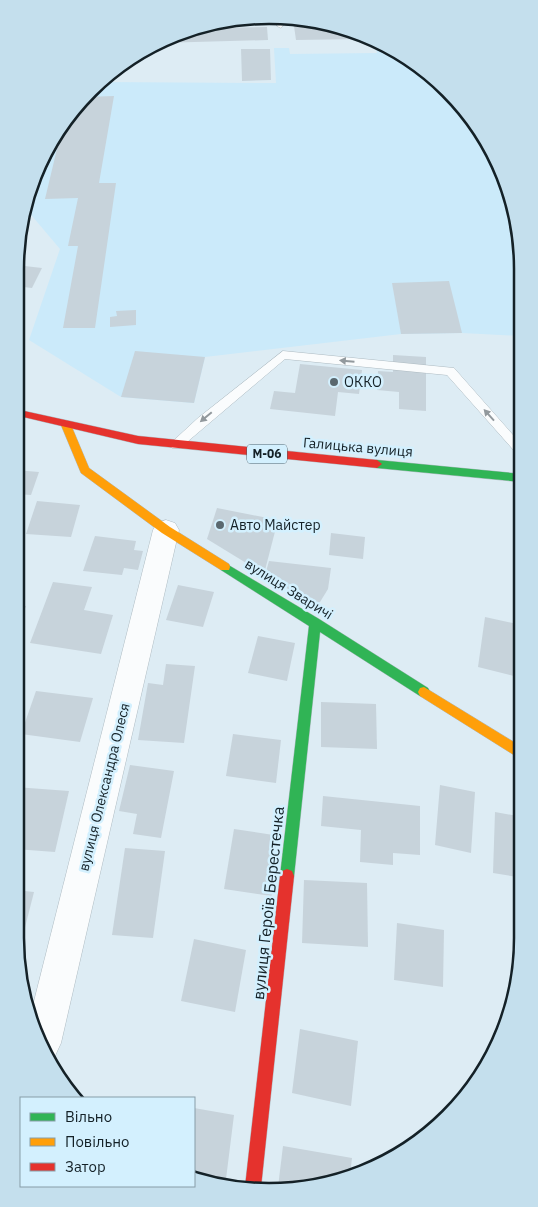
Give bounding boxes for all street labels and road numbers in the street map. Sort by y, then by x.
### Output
street label: Галицька вулиця [302,433,414,461]
road number: М-06 [247,444,287,464]
street label: вулиця Зваричі [242,555,336,623]
street label: вулиця Олександра Олеся [74,701,134,873]
street label: вулиця Героїв Берестечка [248,805,288,1001]

